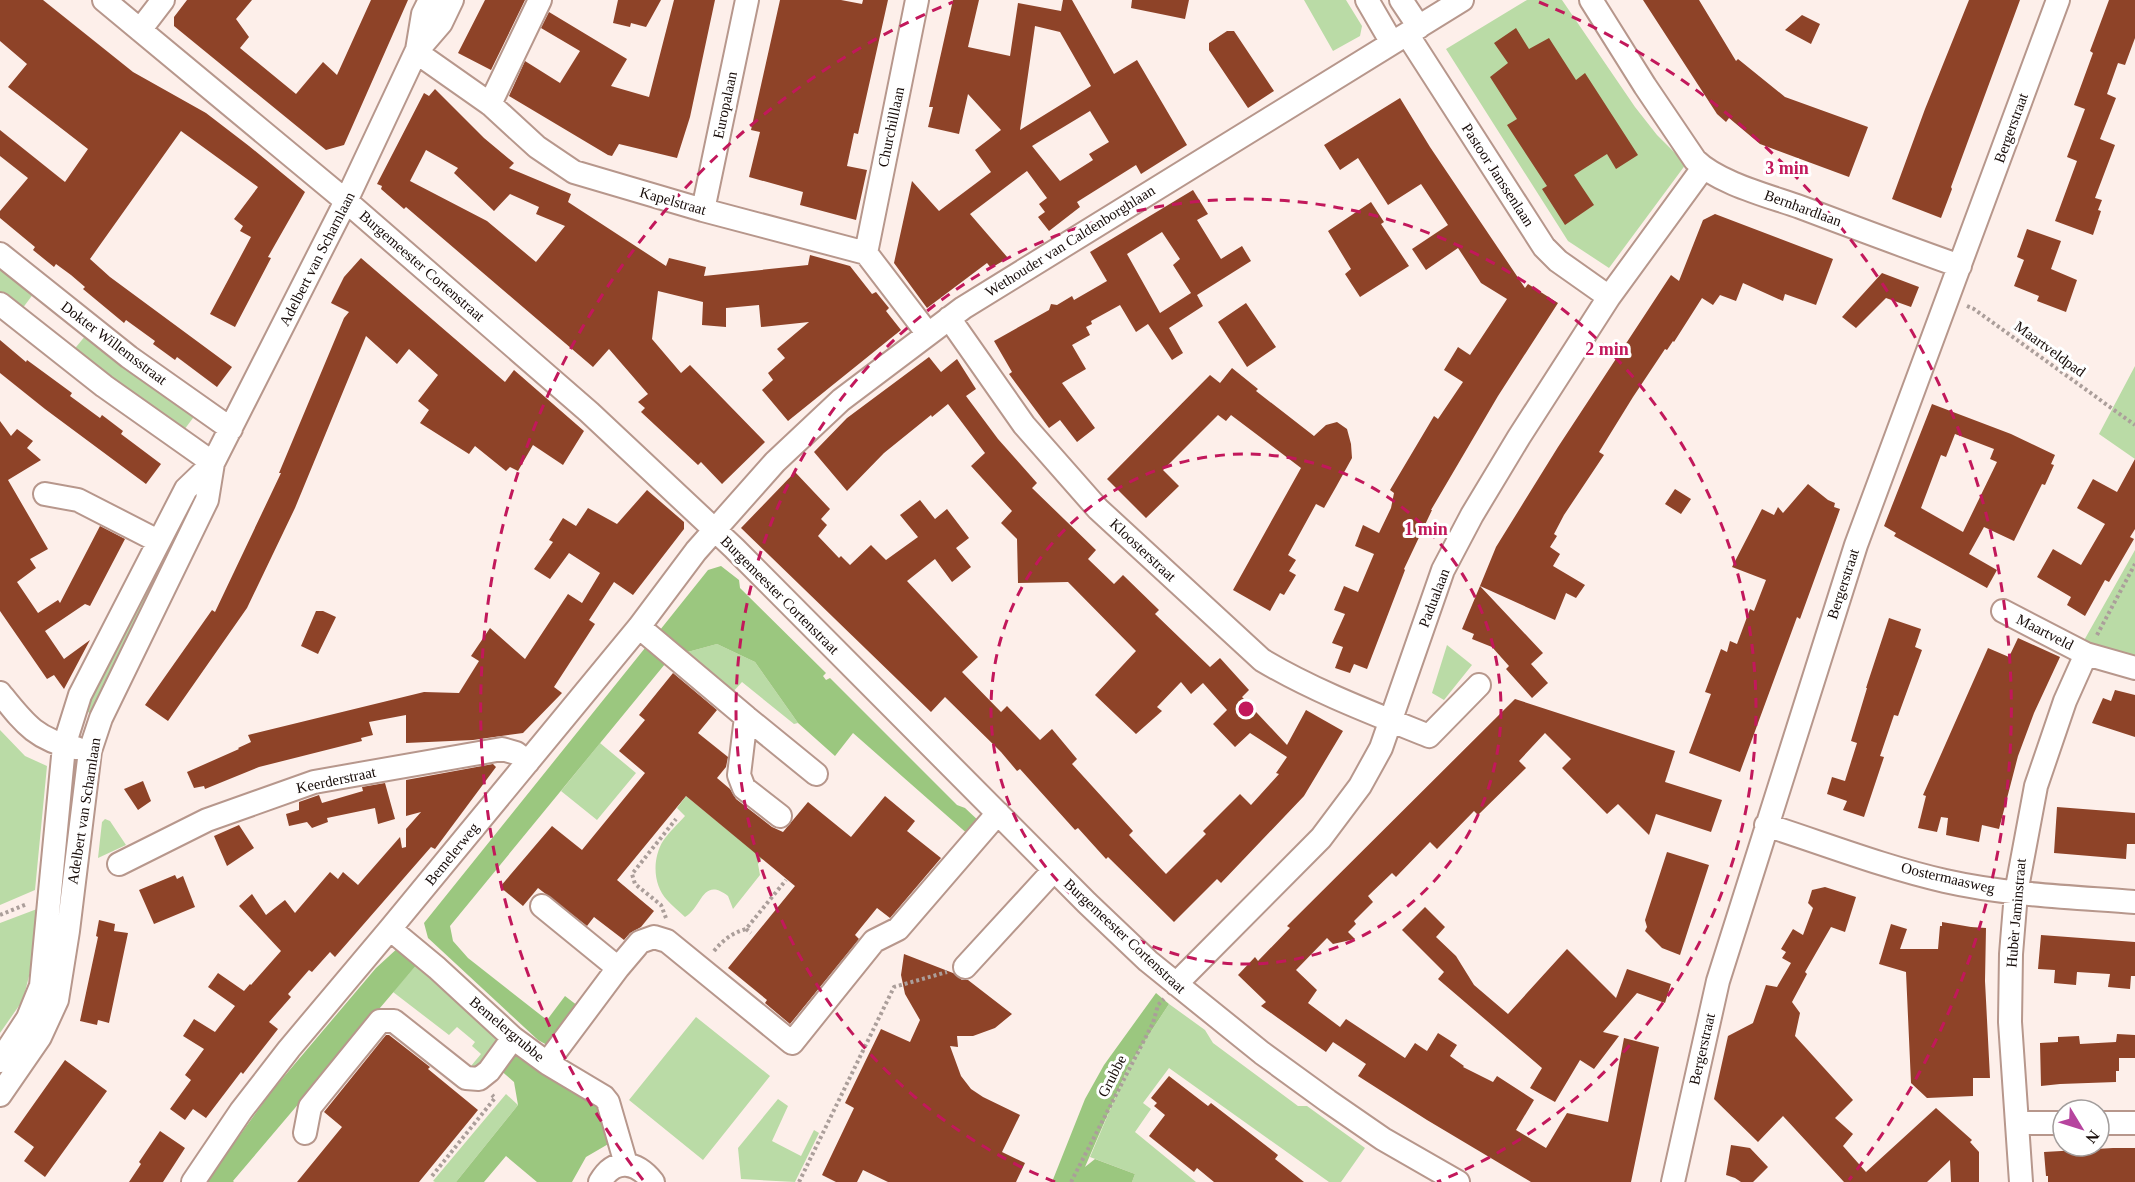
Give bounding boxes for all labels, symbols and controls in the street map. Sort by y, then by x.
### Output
street label: Europalaan [710,69,740,140]
street label: Churchilllaan [875,85,907,169]
street label: Bergerstraat [1991,90,2031,165]
street label: Pastoor Janssenlaan [1459,121,1538,230]
text: 3 min [1765,158,1809,178]
street label: Wethouder van Caldenborghlaan [982,182,1158,300]
street label: Kapelstraat [638,184,709,218]
street label: Bernhardlaan [1762,187,1844,230]
street label: Adelbert van Scharnlaan [276,189,358,329]
street label: Burgemeester Cortenstraat [356,207,488,325]
street label: Dokter Willemsstraat [58,298,171,388]
street label: Maartveldpad [2012,318,2089,380]
text: 2 min [1585,339,1629,359]
street label: Kloosterstraat [1107,515,1180,585]
text: 1 min [1404,519,1448,539]
street label: Burgemeester Cortenstraat [718,533,843,658]
street label: Bergerstraat [1824,546,1862,621]
street label: Padualaan [1415,566,1453,630]
street label: Maartveld [2014,611,2077,653]
centre of rings [1236,699,1256,719]
street label: Adelbert van Scharnlaan [65,736,104,885]
street label: Keerderstraat [295,764,378,796]
street label: Bemelerweg [422,819,482,888]
street label: Hubèr Jaminstraat [2003,857,2029,968]
street label: Oostermaasweg [1900,859,1997,897]
street label: Burgemeester Cortenstraat [1061,876,1190,997]
street label: Bemelergrubbe [467,993,548,1065]
street label: Bergerstraat [1686,1011,1718,1086]
street label: Grubbe [1095,1052,1129,1100]
north arrow [2051,1098,2111,1158]
text: N [2082,1127,2103,1147]

